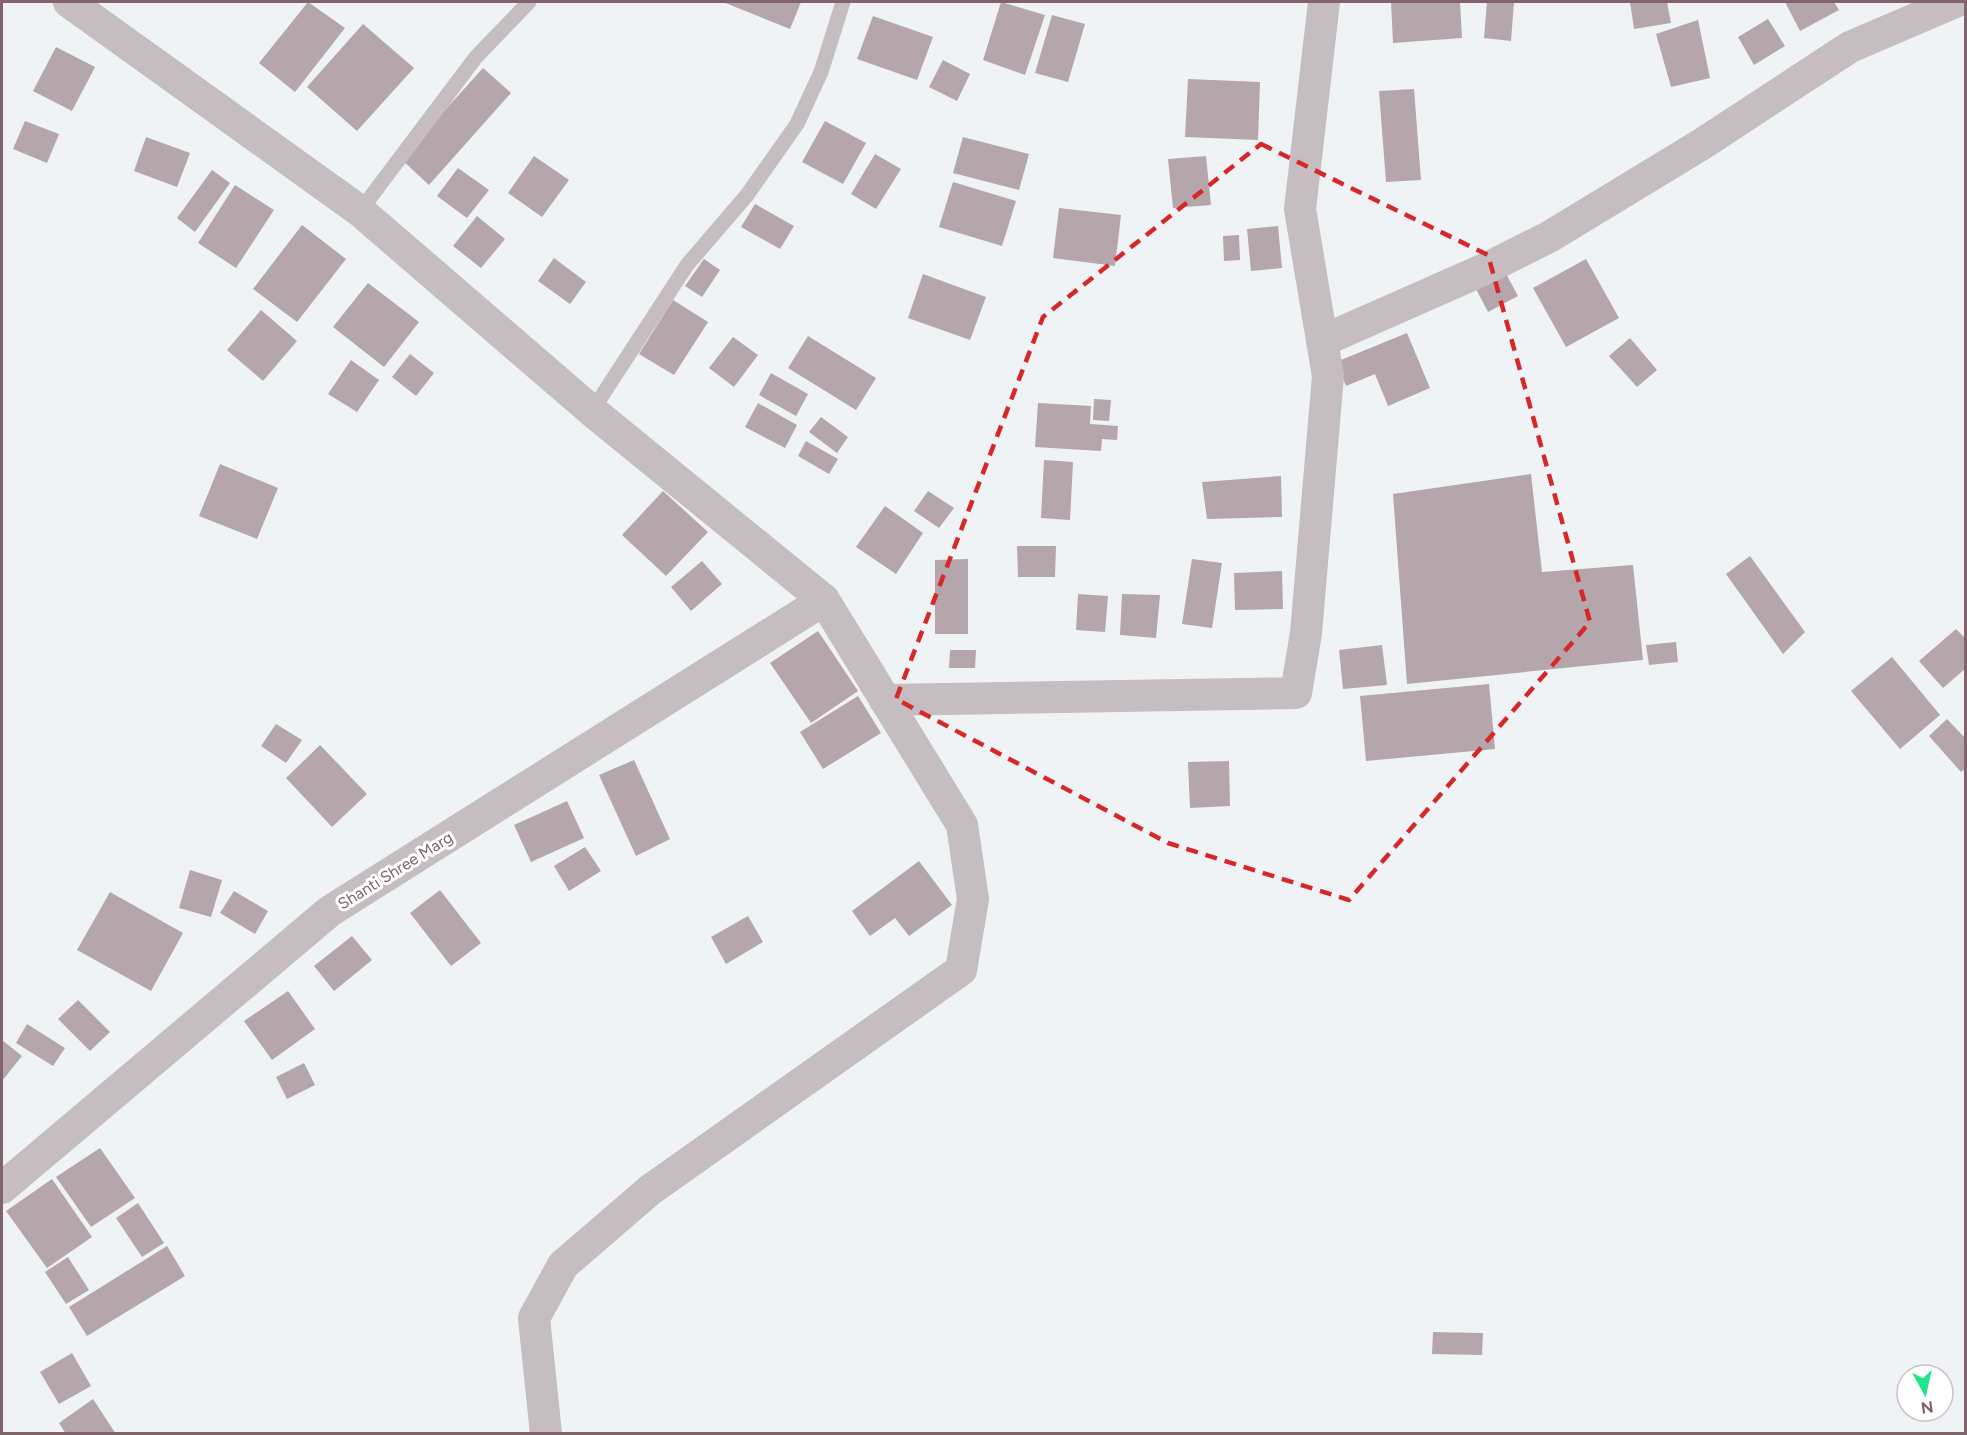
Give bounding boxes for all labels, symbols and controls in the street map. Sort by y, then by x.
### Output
street label: Shanti Shree Marg [334,827,456,913]
north arrow [1895,1363,1955,1423]
text: N [1920,1397,1934,1418]

